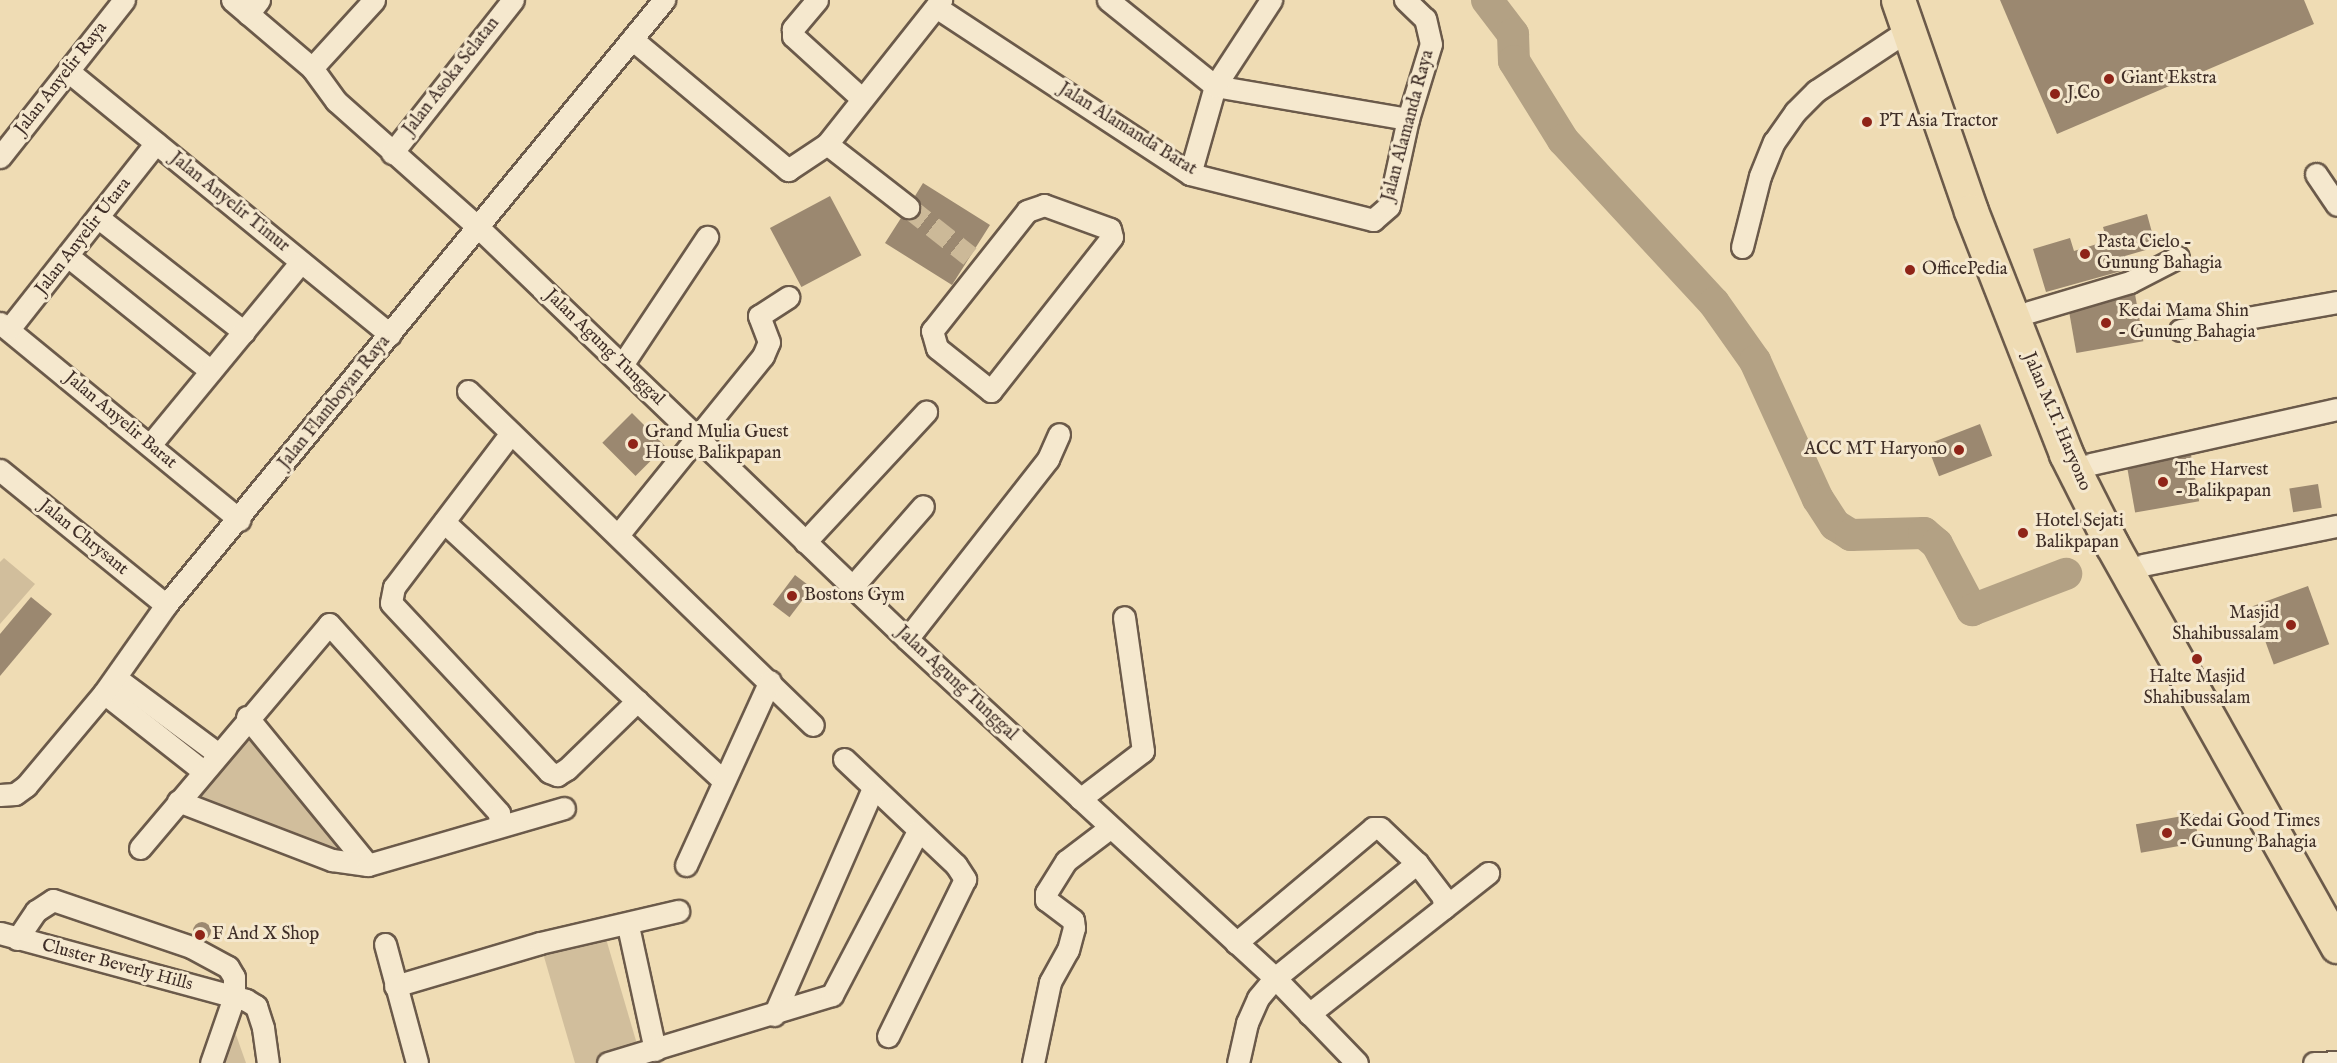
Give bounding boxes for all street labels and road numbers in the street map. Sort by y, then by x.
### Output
street label: Jalan Asoka Selatan [399,14,505,140]
street label: Jalan Anyelir Raya [11,18,113,140]
street label: Jalan Alamanda Raya [1378,48,1440,204]
street label: Jalan Alamanda Barat [1054,79,1200,181]
street label: Jalan Anyelir Timur [165,148,293,258]
street label: Jalan Anyelir Utara [32,174,136,300]
street label: Jalan Agung Tunggal [540,285,668,411]
street label: Jalan Flamboyan Raya [274,332,396,474]
street label: Jalan M.T. Haryono [2017,349,2095,495]
street label: Jalan Anyelir Barat [59,368,181,474]
street label: Jalan Chrysant [34,495,132,581]
street label: Jalan Agung Tunggal [891,622,1021,746]
street label: Cluster Beverly Hills [39,935,195,997]

